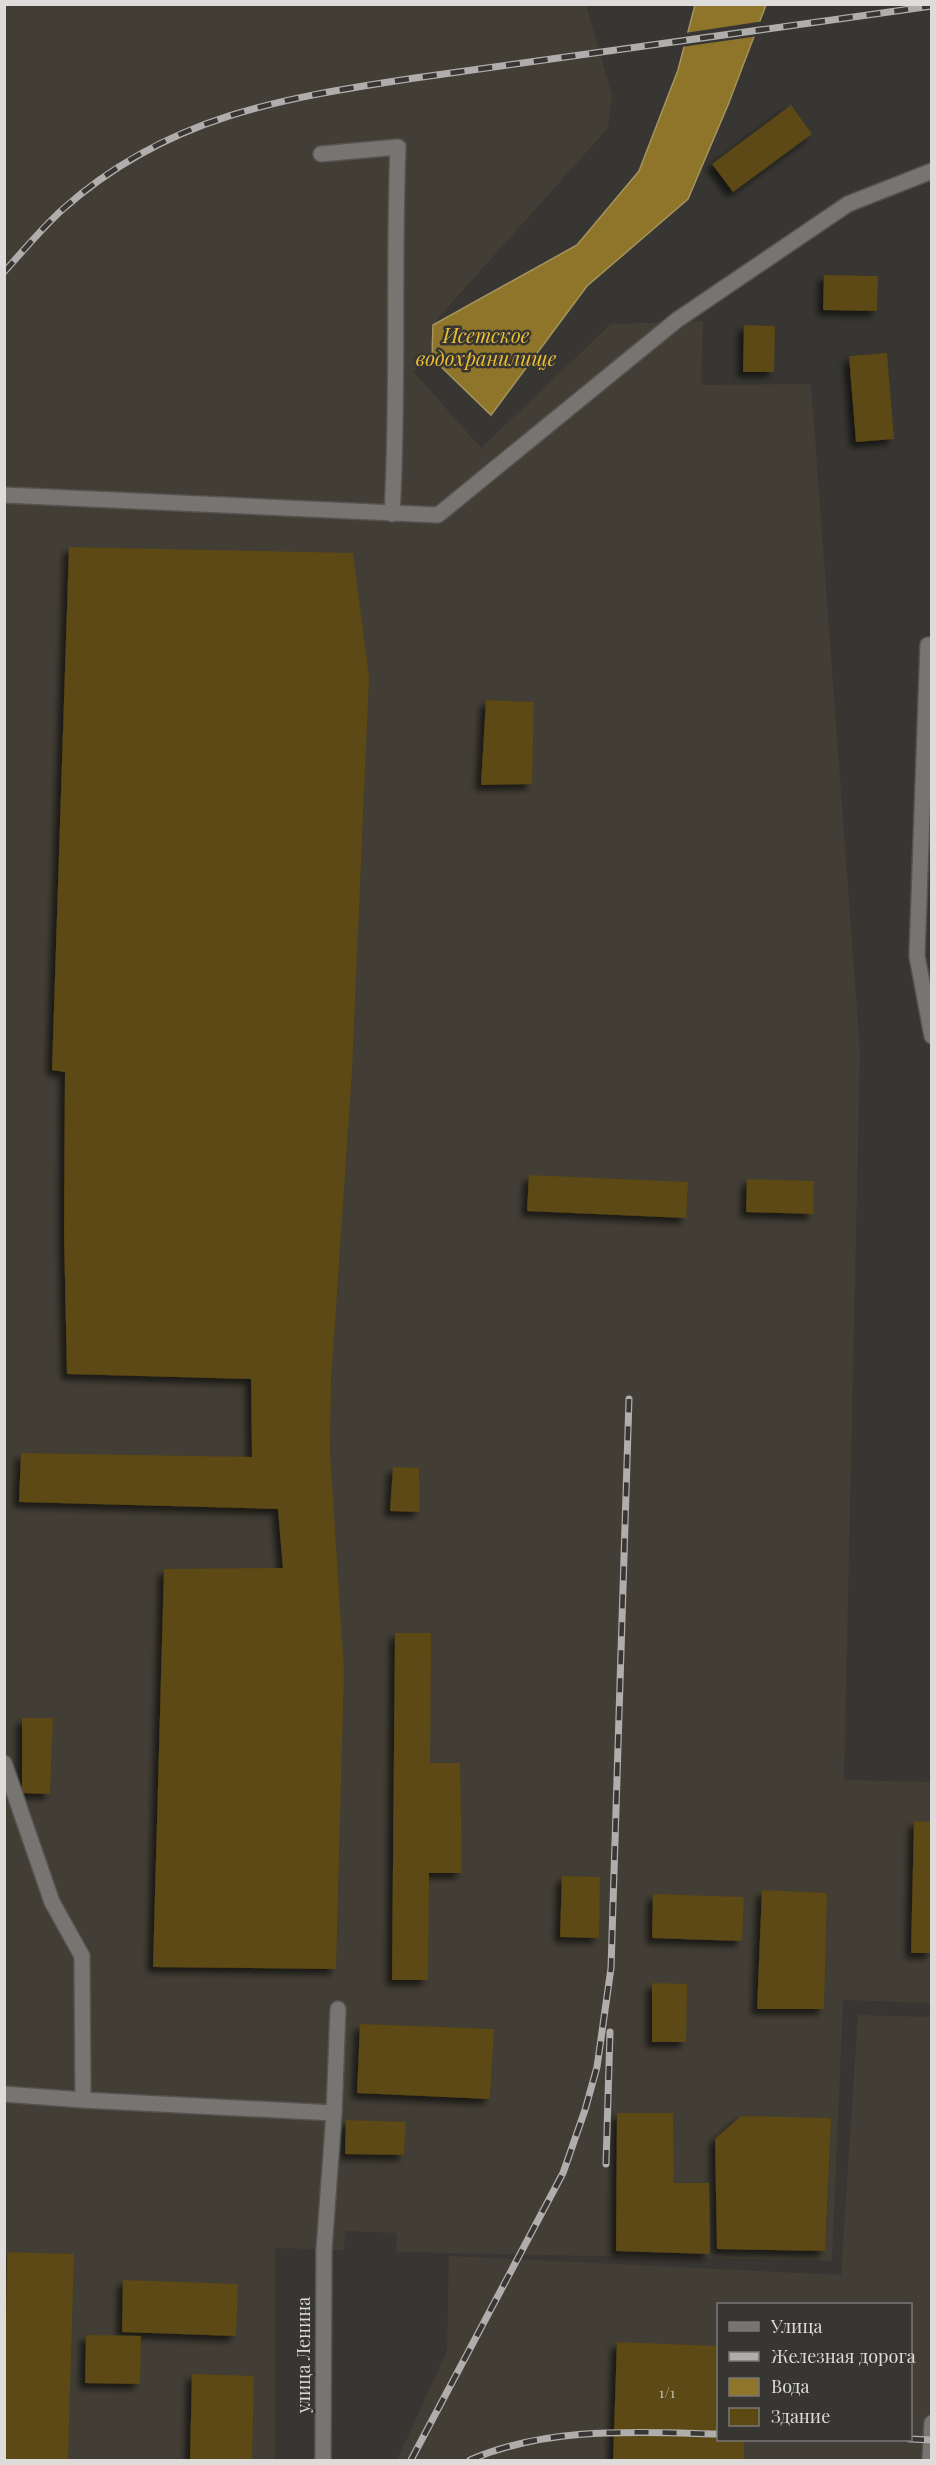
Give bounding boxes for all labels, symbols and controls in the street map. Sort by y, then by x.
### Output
water label: Исетское водохранилище [416,321,557,371]
street label: улица Ленина [291,2297,315,2414]
legend [717,2303,912,2441]
text: Улица [770,2314,822,2338]
text: Железная дорога [771,2344,916,2368]
text: Вода [771,2374,809,2398]
house number: 1/1 [659,2382,676,2402]
text: Здание [771,2404,830,2428]

